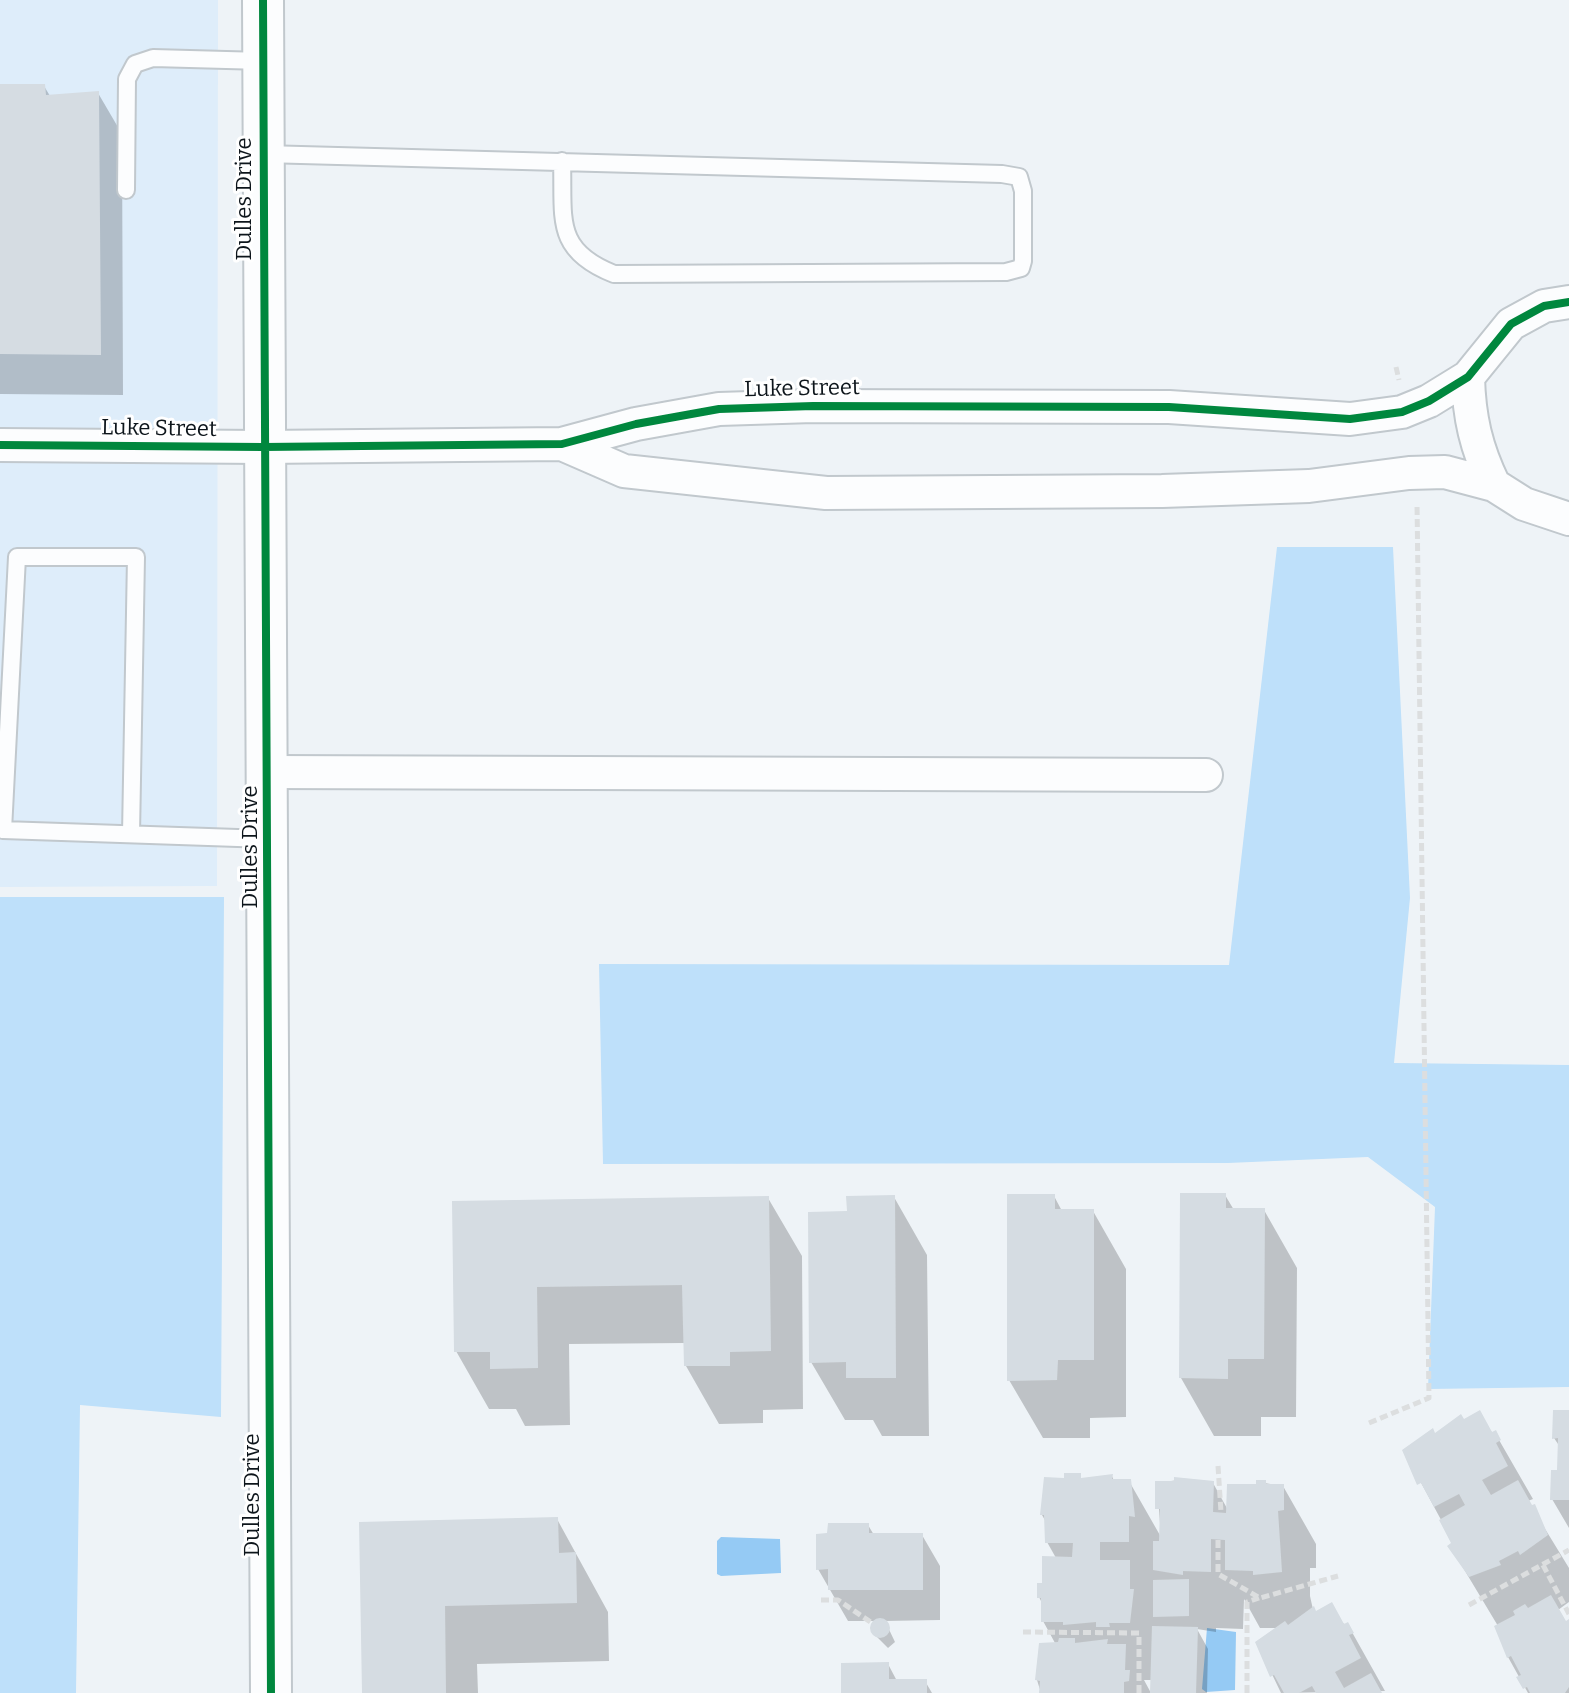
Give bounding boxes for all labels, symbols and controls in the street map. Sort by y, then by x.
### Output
street label: Dulles Drive [232,137,258,261]
street label: Luke Street [744,375,860,403]
street label: Luke Street [101,415,217,443]
street label: Dulles Drive [238,785,264,909]
street label: Dulles Drive [240,1433,266,1557]

